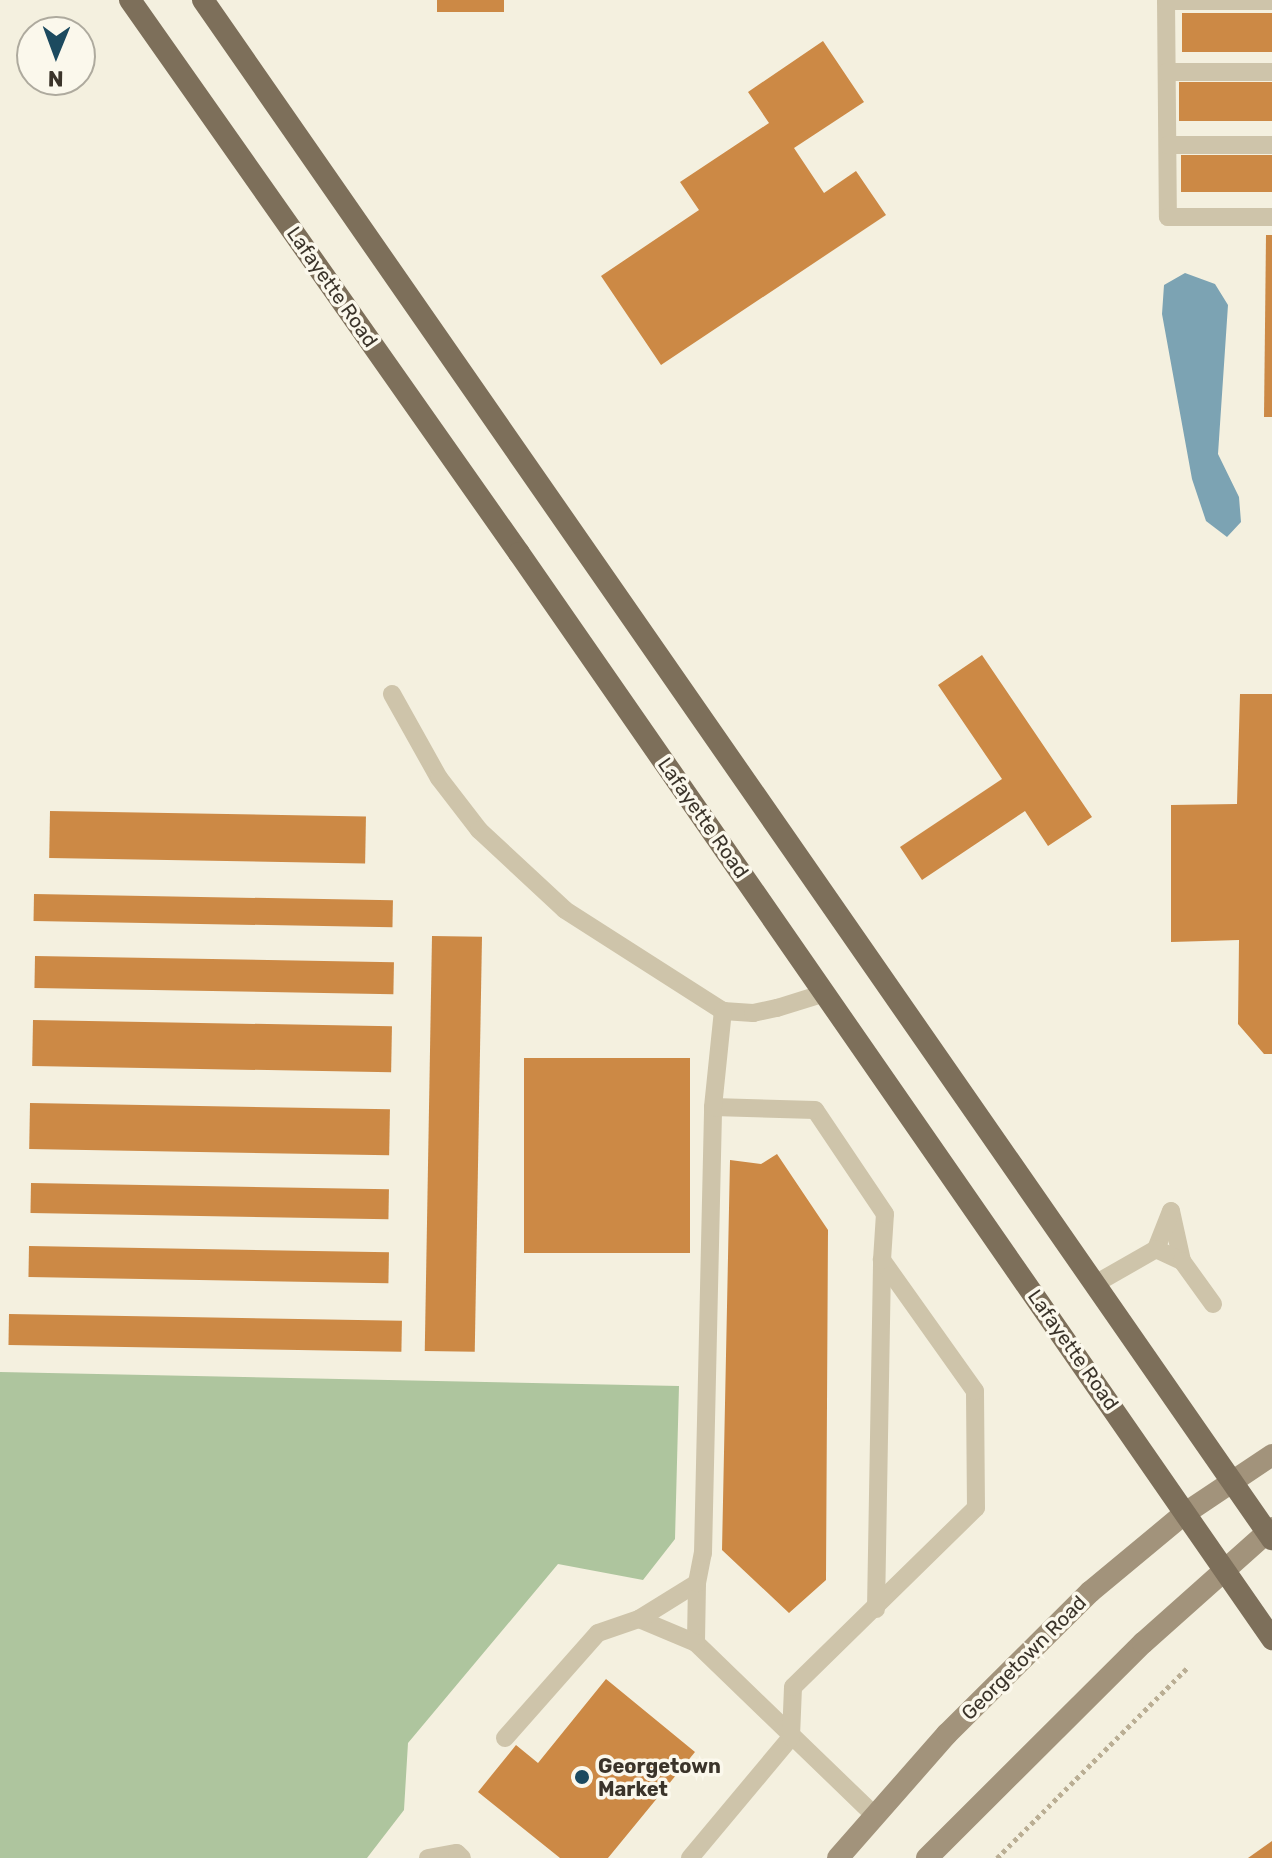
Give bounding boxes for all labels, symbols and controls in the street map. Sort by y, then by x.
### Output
north arrow [16,16,96,96]
text: N [47,65,64,92]
street label: Lafayette Road [282,222,382,352]
street label: Lafayette Road [653,753,753,883]
street label: Lafayette Road [1023,1285,1123,1415]
street label: Georgetown Road [957,1591,1091,1725]
place label: Georgetown Market [598,1754,721,1801]
marker: Georgetown Market [573,1768,591,1786]

